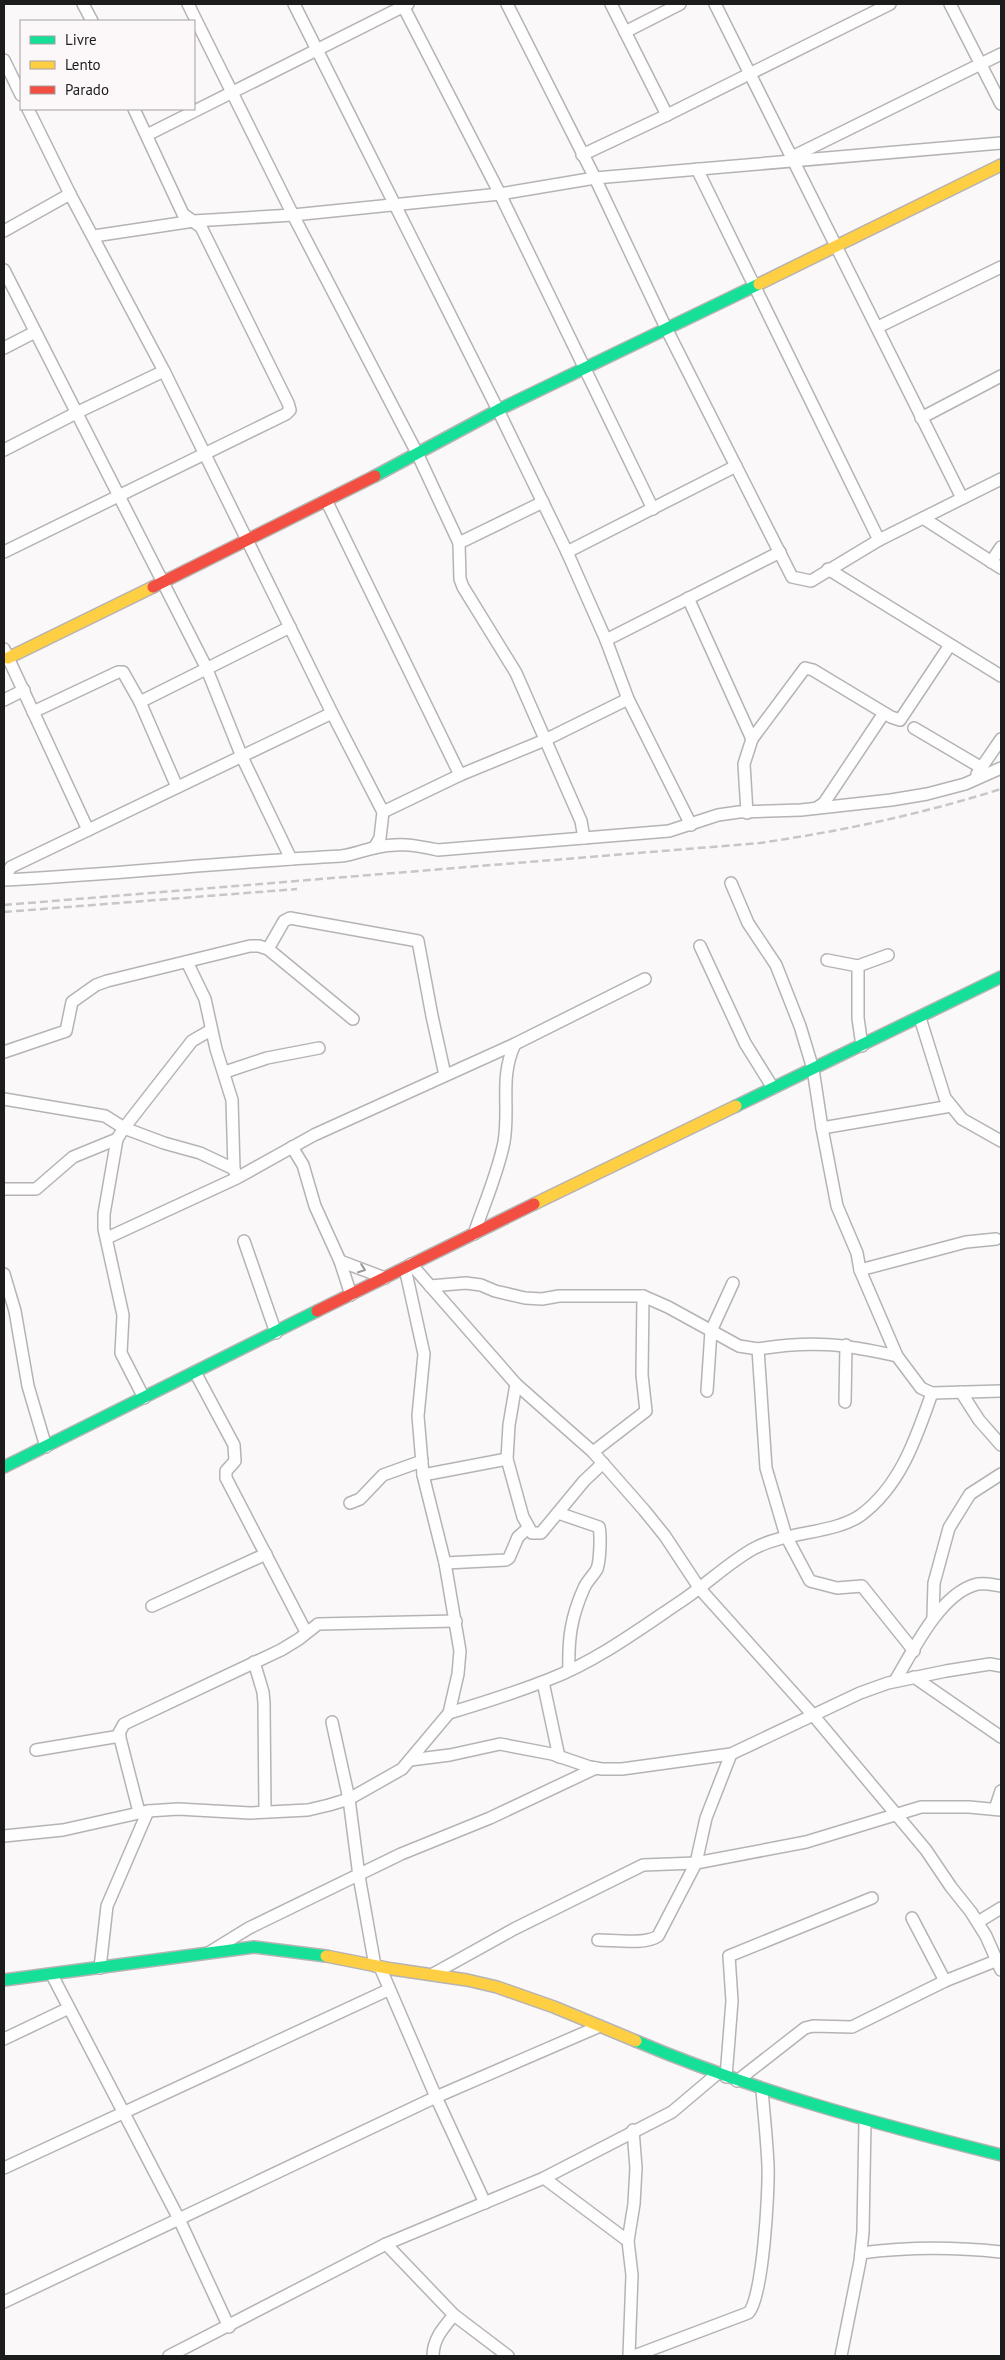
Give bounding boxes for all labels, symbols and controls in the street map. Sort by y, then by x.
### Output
legend [20,20,195,110]
text: Livre [65,30,97,49]
text: Lento [65,55,101,74]
text: Parado [65,80,109,99]
one-way arrow [357,1263,366,1274]

